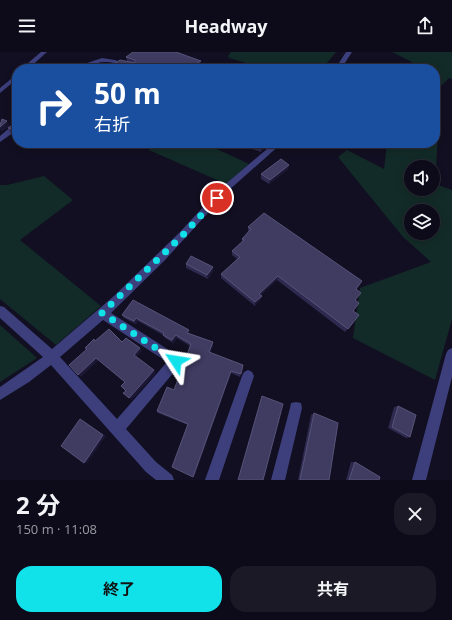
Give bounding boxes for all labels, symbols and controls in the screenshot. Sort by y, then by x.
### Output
text: Headway [184,14,268,38]
icon: menu [16,15,38,37]
icon: share [414,15,436,37]
text: 50 m [94,74,161,112]
icon: right [28,80,80,132]
text: 右折 [94,112,130,136]
map controls [404,160,440,240]
button: sound [404,160,440,196]
pin [200,181,234,215]
icon: arrive [206,187,228,209]
button: layers [404,204,440,240]
position arrow [155,340,197,382]
text: 2 分 [16,488,60,521]
button: close [394,493,436,535]
text: 150 m · 11:08 [16,520,97,538]
button: 終了 [16,566,222,612]
button: 共有 [230,566,436,612]

